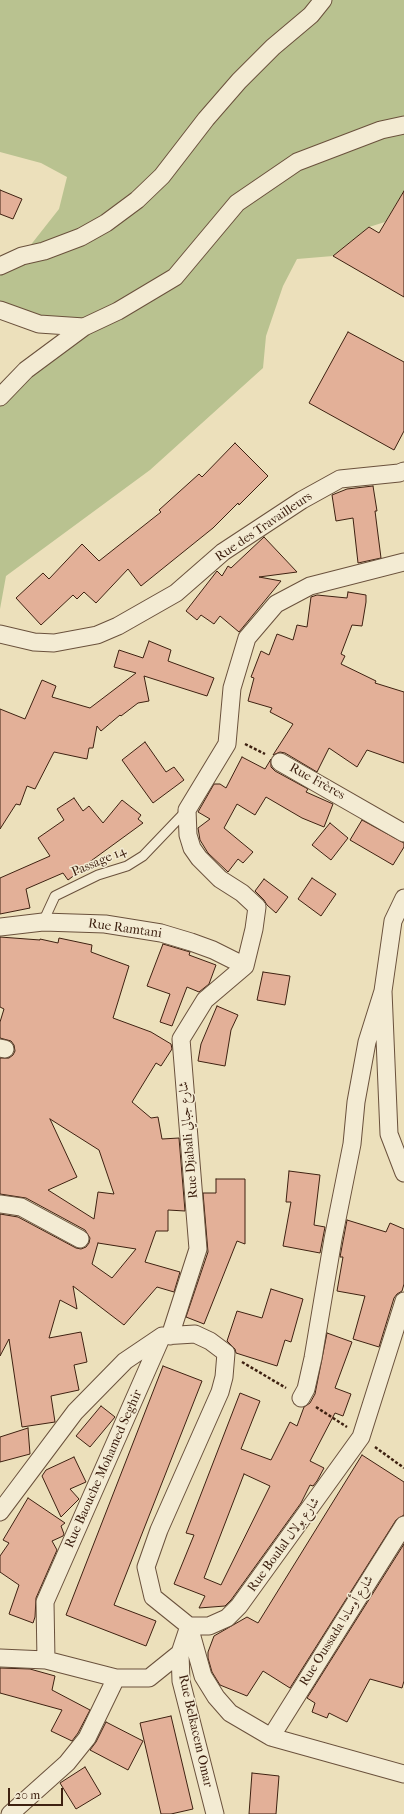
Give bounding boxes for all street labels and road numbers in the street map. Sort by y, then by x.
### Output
street label: Rue des Travailleurs [213,489,315,565]
street label: Rue Frères [286,760,348,804]
street label: Passage 14 [69,844,129,880]
street label: Rue Ramtani [87,916,163,942]
street label: Rue Djabali شارع جبالي [176,1081,202,1199]
street label: Rue Baouche Mohamed Seghir [62,1388,146,1550]
street label: Rue Boulal شارع بولال [245,1495,323,1595]
street label: Rue Oussada شارع أوسادا [297,1573,377,1689]
street label: Rue Belkacem Omar [174,1673,216,1789]

